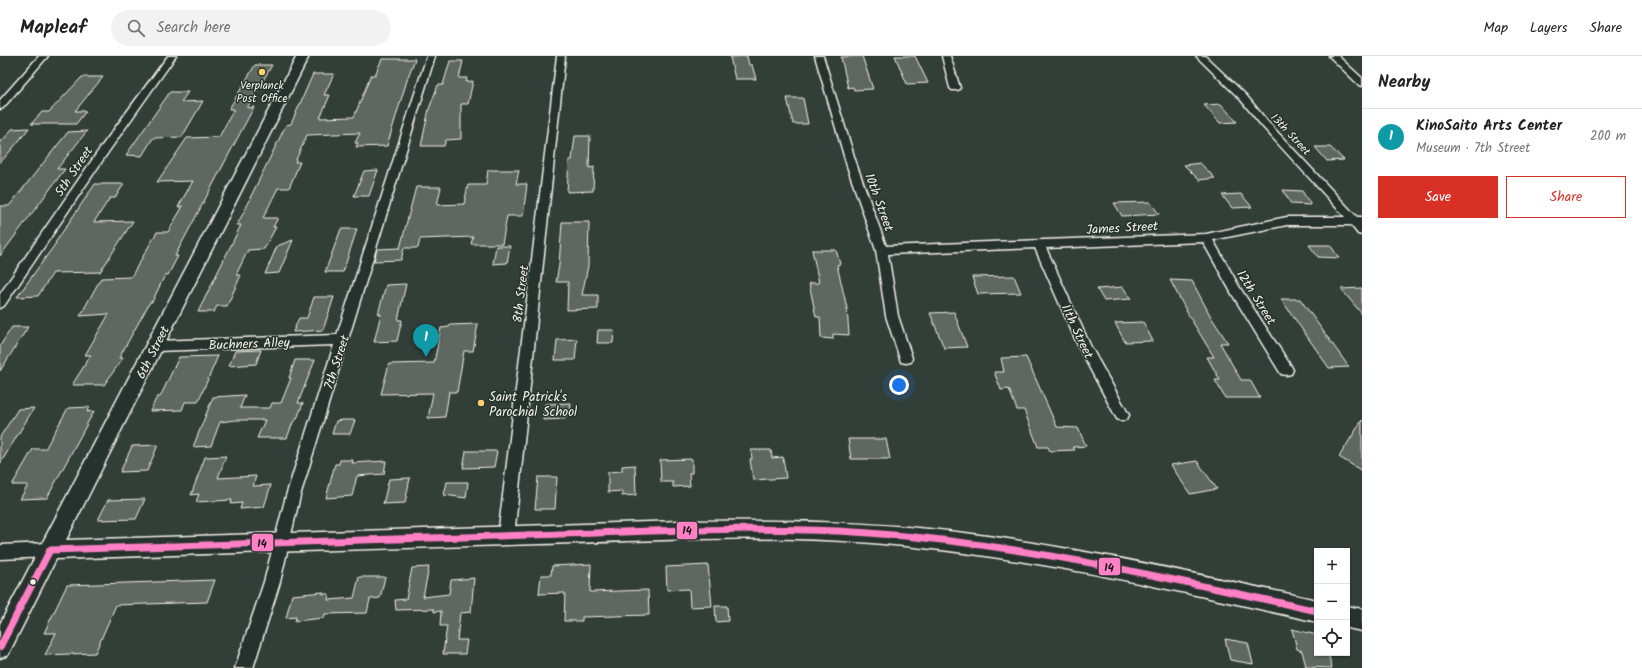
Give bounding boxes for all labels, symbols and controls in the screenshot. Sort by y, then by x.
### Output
search box [111,10,391,46]
text: Mapleaf [20,13,87,43]
text: Search here [157,16,231,40]
icon: search [125,17,147,39]
text: Map [1484,17,1508,39]
text: Layers [1530,17,1568,39]
text: Share [1590,17,1622,39]
marker: Verplanck Post Office [257,67,267,77]
text: Nearby [1378,69,1430,96]
place label: Verplanck Post Office [237,77,287,108]
street label: 13th Street [1266,109,1315,160]
text: KinoSaito Arts Center [1416,114,1562,138]
text: 1 [1389,126,1393,147]
text: 200 m [1590,126,1626,147]
text: Museum · 7th Street [1416,138,1530,159]
street label: 5th Street [50,141,99,201]
street label: 10th Street [858,170,899,236]
button: Save [1378,176,1498,218]
button: Share [1506,176,1626,218]
street label: James Street [1086,216,1160,241]
street label: 8th Street [508,263,536,324]
street label: 12th Street [1230,266,1282,330]
street label: 11th Street [1055,301,1099,363]
street label: 6th Street [131,321,176,383]
pin: 1 [413,324,439,357]
street label: 7th Street [319,332,356,392]
street label: Buchners Alley [208,333,291,356]
your location [889,375,909,395]
place label: Saint Patrick's Parochial School [489,387,577,423]
marker: Saint Patrick's Parochial School [476,398,486,408]
line badge: 14 [676,521,698,540]
text: 14 [682,522,692,540]
line badge: 14 [251,533,274,552]
text: 14 [257,535,267,553]
map controls [1314,548,1350,656]
button: + [1314,548,1350,584]
line badge: 14 [1098,557,1121,576]
text: 14 [1104,559,1114,577]
unlabelled marker [28,577,38,587]
button: − [1314,584,1350,620]
button: locate [1314,620,1350,656]

